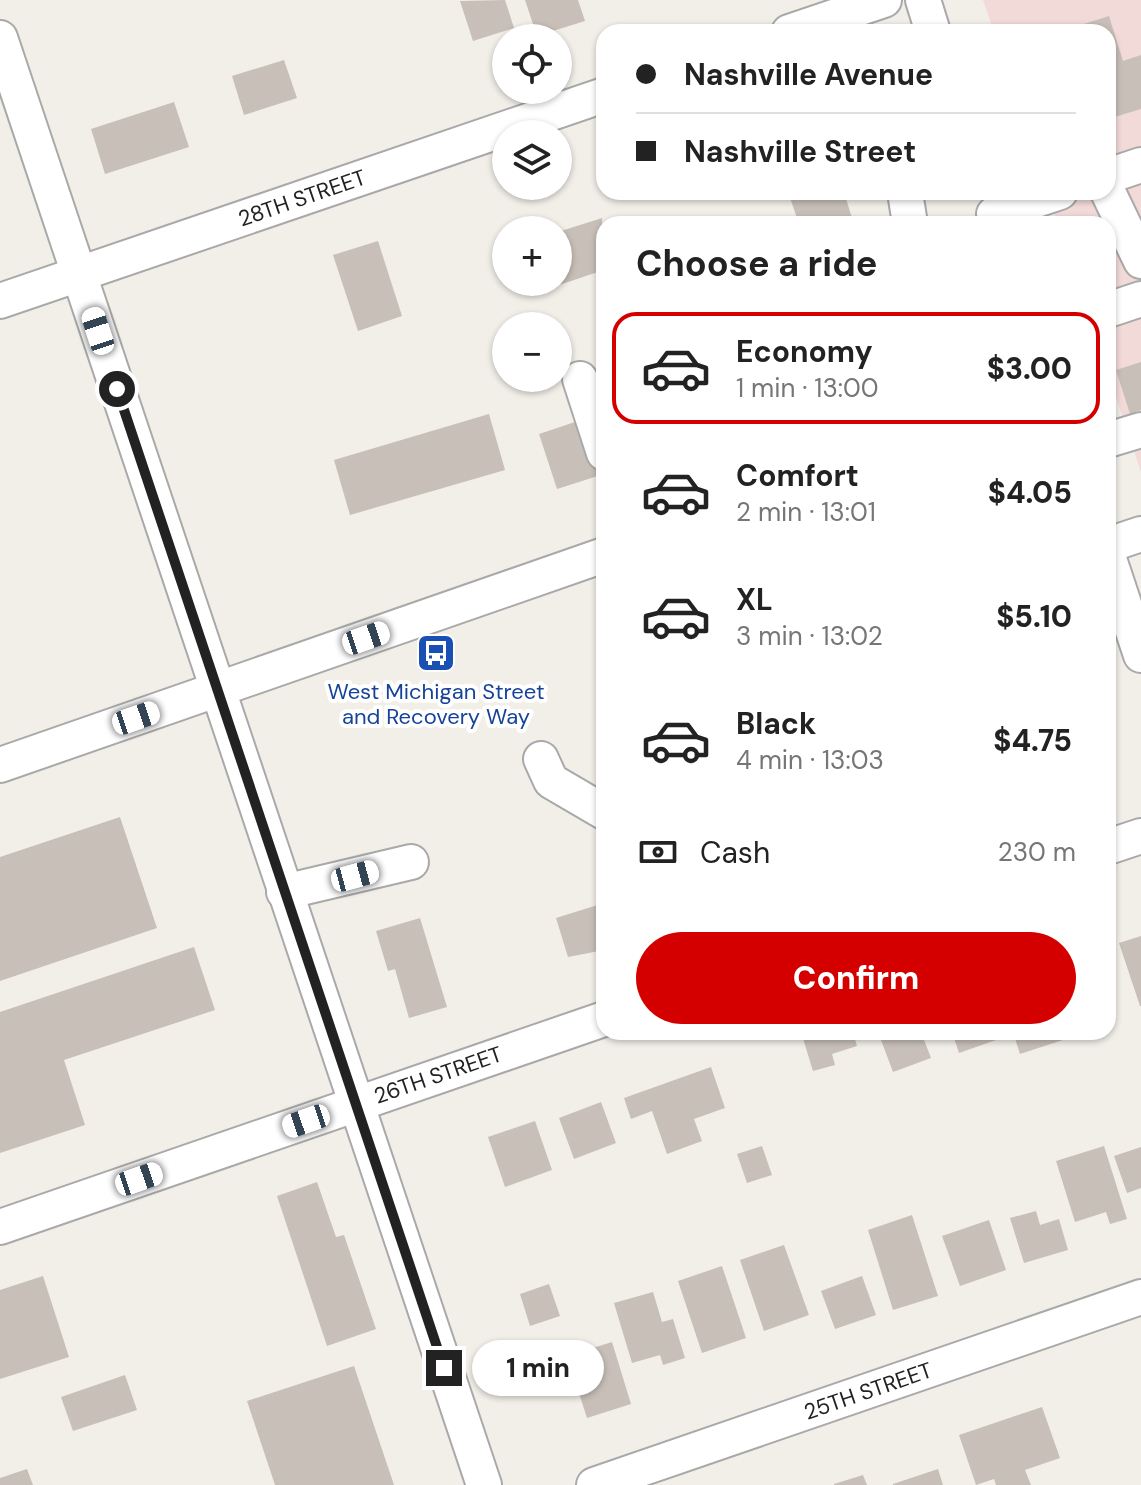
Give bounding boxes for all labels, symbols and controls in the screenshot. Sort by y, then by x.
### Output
map controls [492,24,572,392]
button: locate [492,24,572,104]
text: Nashville Avenue [684,55,933,94]
button: layers [492,120,572,200]
text: Nashville Street [684,132,916,171]
street label: 28TH STREET [234,163,370,233]
button: + [492,216,572,296]
text: Choose a ride [636,240,877,287]
car [79,304,117,358]
button: − [492,312,572,392]
icon: car [640,332,712,404]
text: Economy [736,332,873,371]
text: $3.00 [987,349,1072,388]
route start [99,371,135,407]
text: 1 min · 13:00 [736,371,879,405]
icon: car [640,456,712,528]
text: Comfort [736,456,859,495]
text: $4.05 [988,473,1072,512]
text: 2 min · 13:01 [736,495,876,529]
icon: car [640,580,712,652]
text: XL [736,580,773,619]
text: $5.10 [996,597,1072,636]
car [339,619,393,657]
text: 3 min · 13:02 [736,619,883,653]
bus stop icon: West Michigan Street and Recovery Way [415,632,457,674]
place label: West Michigan Street and Recovery Way [327,677,545,731]
car [109,699,163,737]
icon: car [640,704,712,776]
text: Black [736,704,816,743]
text: $4.75 [993,721,1072,760]
text: 4 min · 13:03 [736,743,884,777]
icon: cash [636,830,680,874]
text: Cash [700,833,770,872]
text: 230 m [998,835,1076,869]
car [329,858,381,894]
button: Confirm [636,932,1076,1024]
street label: 26TH STREET [370,1039,506,1111]
car [279,1102,333,1140]
car [112,1160,166,1198]
callout: 1 min [472,1340,604,1396]
route end [426,1350,462,1386]
text: 1 min [506,1351,570,1385]
street label: 25TH STREET [800,1355,936,1427]

